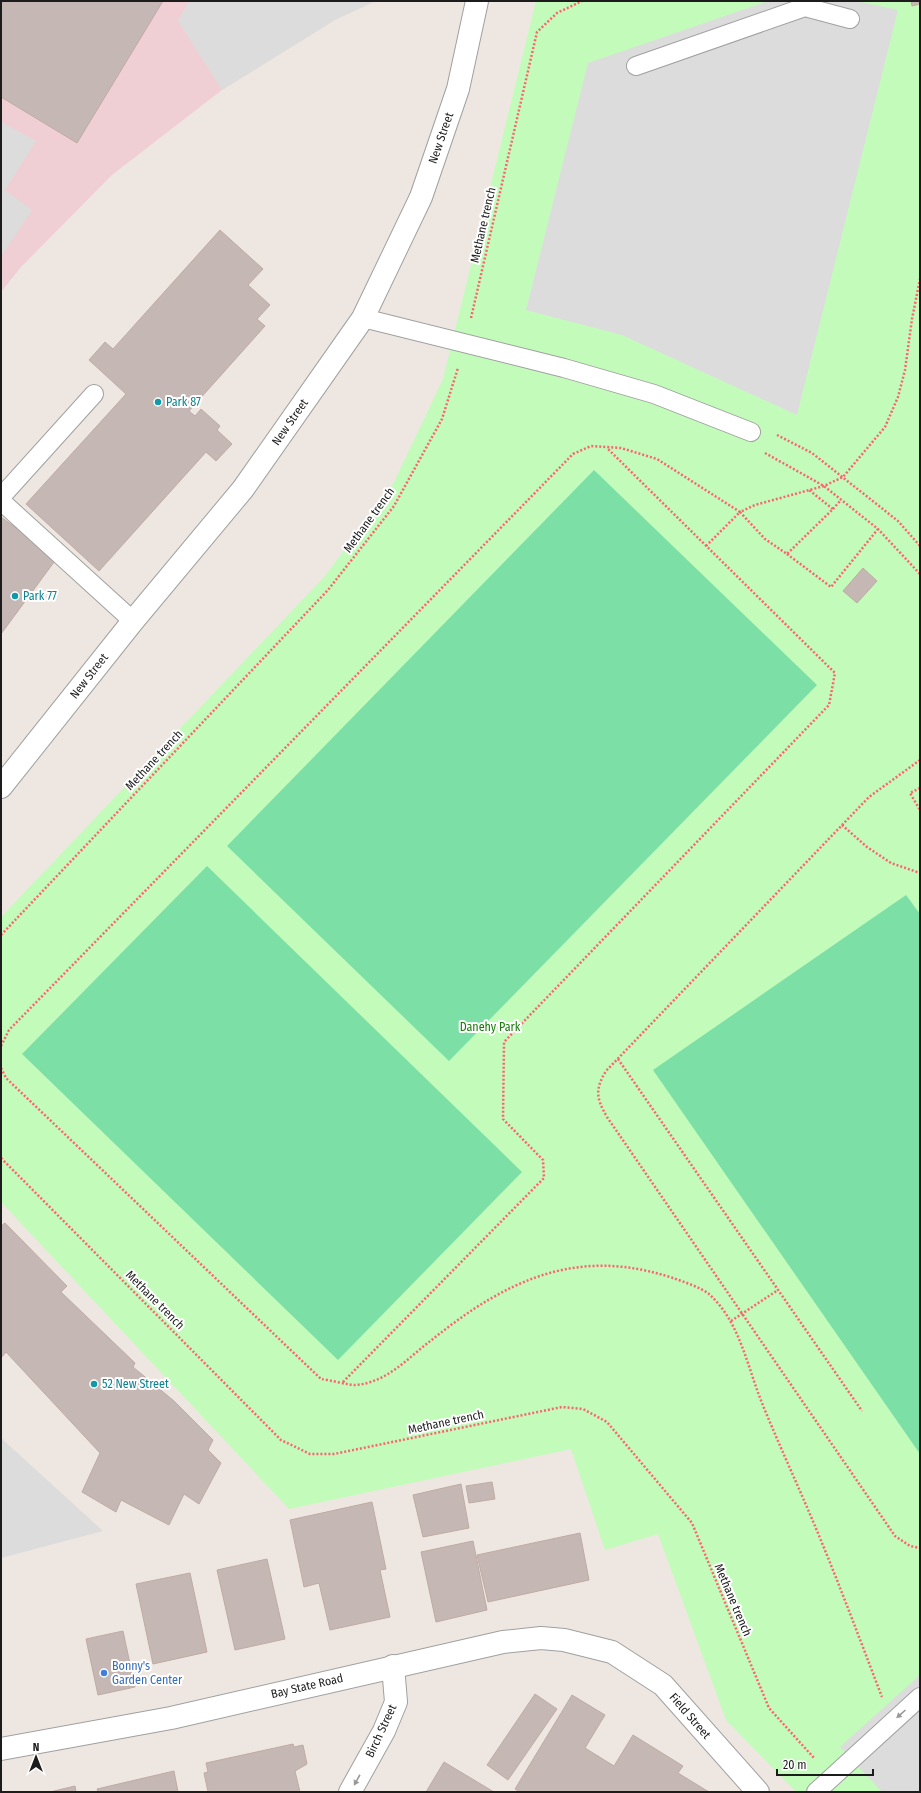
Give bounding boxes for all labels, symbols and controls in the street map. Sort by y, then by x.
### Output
street label: New Street [426,110,456,166]
street label: Methane trench [468,186,498,264]
place label: Park 87 [166,395,201,409]
street label: New Street [269,396,311,448]
marker: Park 87 [153,397,163,407]
street label: Methane trench [341,485,397,555]
place label: Park 77 [23,589,57,603]
marker: Park 77 [10,591,20,601]
street label: New Street [67,651,111,701]
street label: Methane trench [123,727,185,793]
park label: Danehy Park [460,1020,521,1034]
street label: Methane trench [123,1268,187,1332]
place label: 52 New Street [102,1377,169,1391]
marker: 52 New Street [89,1379,99,1389]
street label: Methane trench [407,1407,485,1437]
street label: Methane trench [711,1562,755,1638]
place label: Bonny's Garden Center [112,1659,183,1687]
marker: Bonny's Garden Center [99,1668,109,1678]
street label: Bay State Road [270,1671,344,1701]
street label: Field Street [666,1690,714,1742]
street label: Birch Street [363,1702,399,1760]
one-way arrow [896,1710,907,1719]
north arrow [16,1737,56,1777]
text: N [33,1741,39,1754]
scale bar [777,1751,873,1777]
text: 20 m [783,1758,807,1772]
one-way arrow [354,1774,360,1786]

